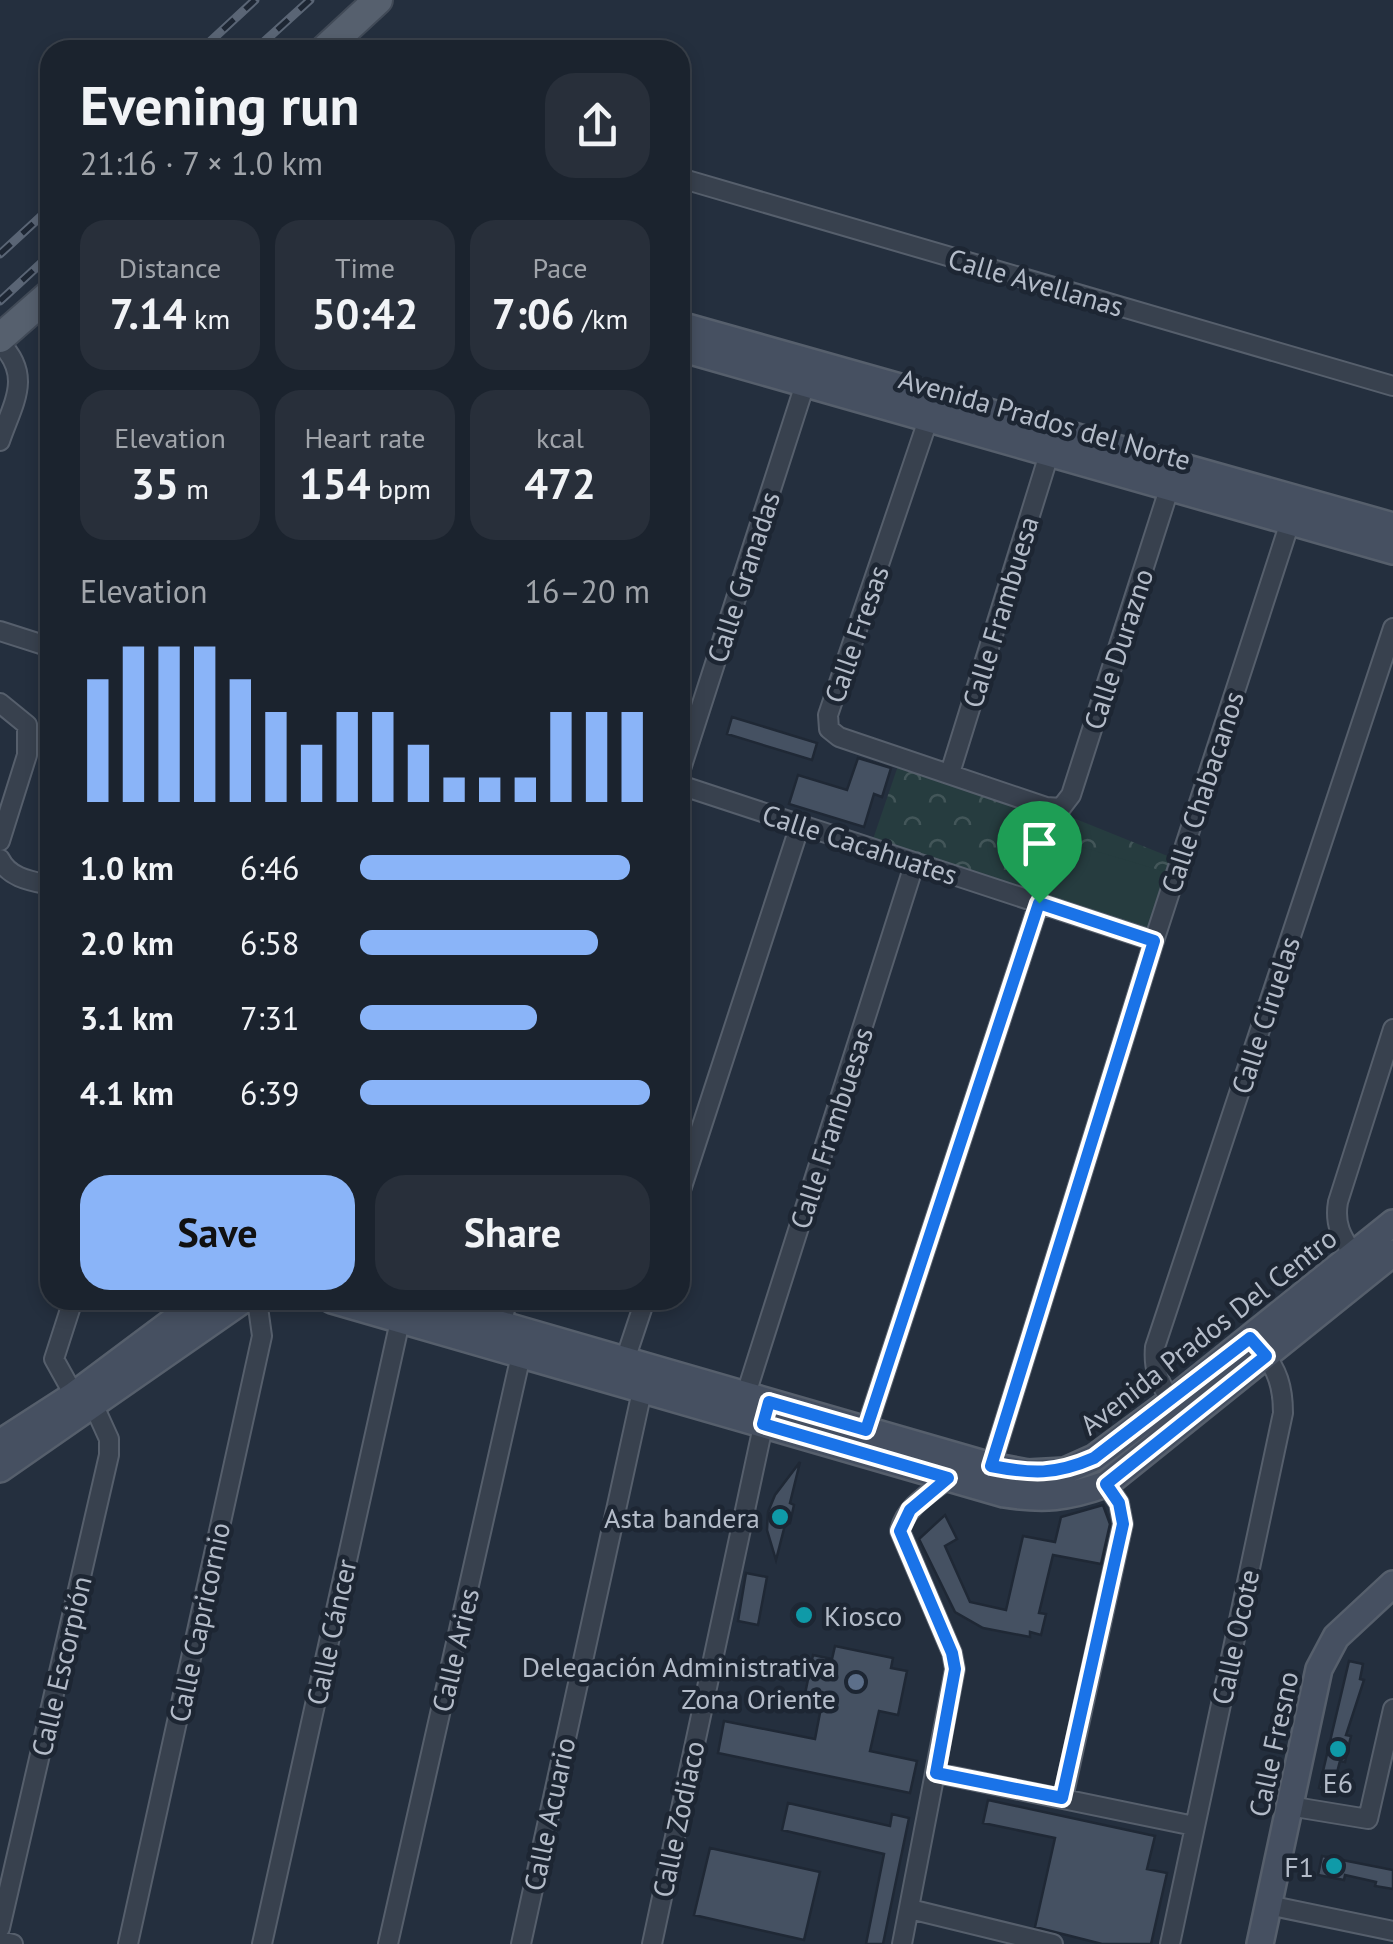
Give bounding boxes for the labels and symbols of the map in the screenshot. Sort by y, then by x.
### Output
street label: Calle Avellanas [944,239,1128,325]
street label: Avenida Prados del Norte [895,360,1195,478]
street label: Calle Granadas [698,487,788,667]
street label: Calle Frambuesa [953,512,1047,712]
street label: Calle Fresas [815,560,897,708]
street label: Calle Durazno [1075,564,1161,734]
street label: Calle Chabacanos [1152,686,1252,898]
street label: Calle Cacahuates [758,795,962,893]
pin [997,801,1082,904]
street label: Calle Ciruelas [1222,931,1308,1099]
street label: Calle Frambuesas [781,1022,881,1234]
street label: Avenida Prados Del Centro [1072,1219,1344,1443]
place label: Asta bandera [604,1499,760,1536]
marker: Asta bandera [769,1506,791,1528]
street label: Calle Capricornio [160,1519,238,1725]
street label: Calle Cáncer [297,1555,365,1708]
street label: Calle Ocote [1203,1566,1267,1708]
street label: Calle Escorpión [22,1572,100,1760]
street label: Calle Aries [423,1584,487,1716]
place label: Kiosco [824,1597,902,1634]
marker: Kiosco [793,1604,815,1626]
place label: Delegación Administrativa Zona Oriente [522,1648,836,1717]
street label: Calle Fresno [1240,1668,1306,1820]
marker: Delegación Administrativa Zona Oriente [845,1671,867,1693]
street label: Calle Acuario [515,1734,583,1894]
street label: Calle Zodiaco [643,1737,713,1901]
marker: E6 [1327,1738,1349,1760]
place label: E6 [1323,1764,1353,1801]
place label: F1 [1284,1848,1314,1885]
marker: F1 [1323,1855,1345,1877]

